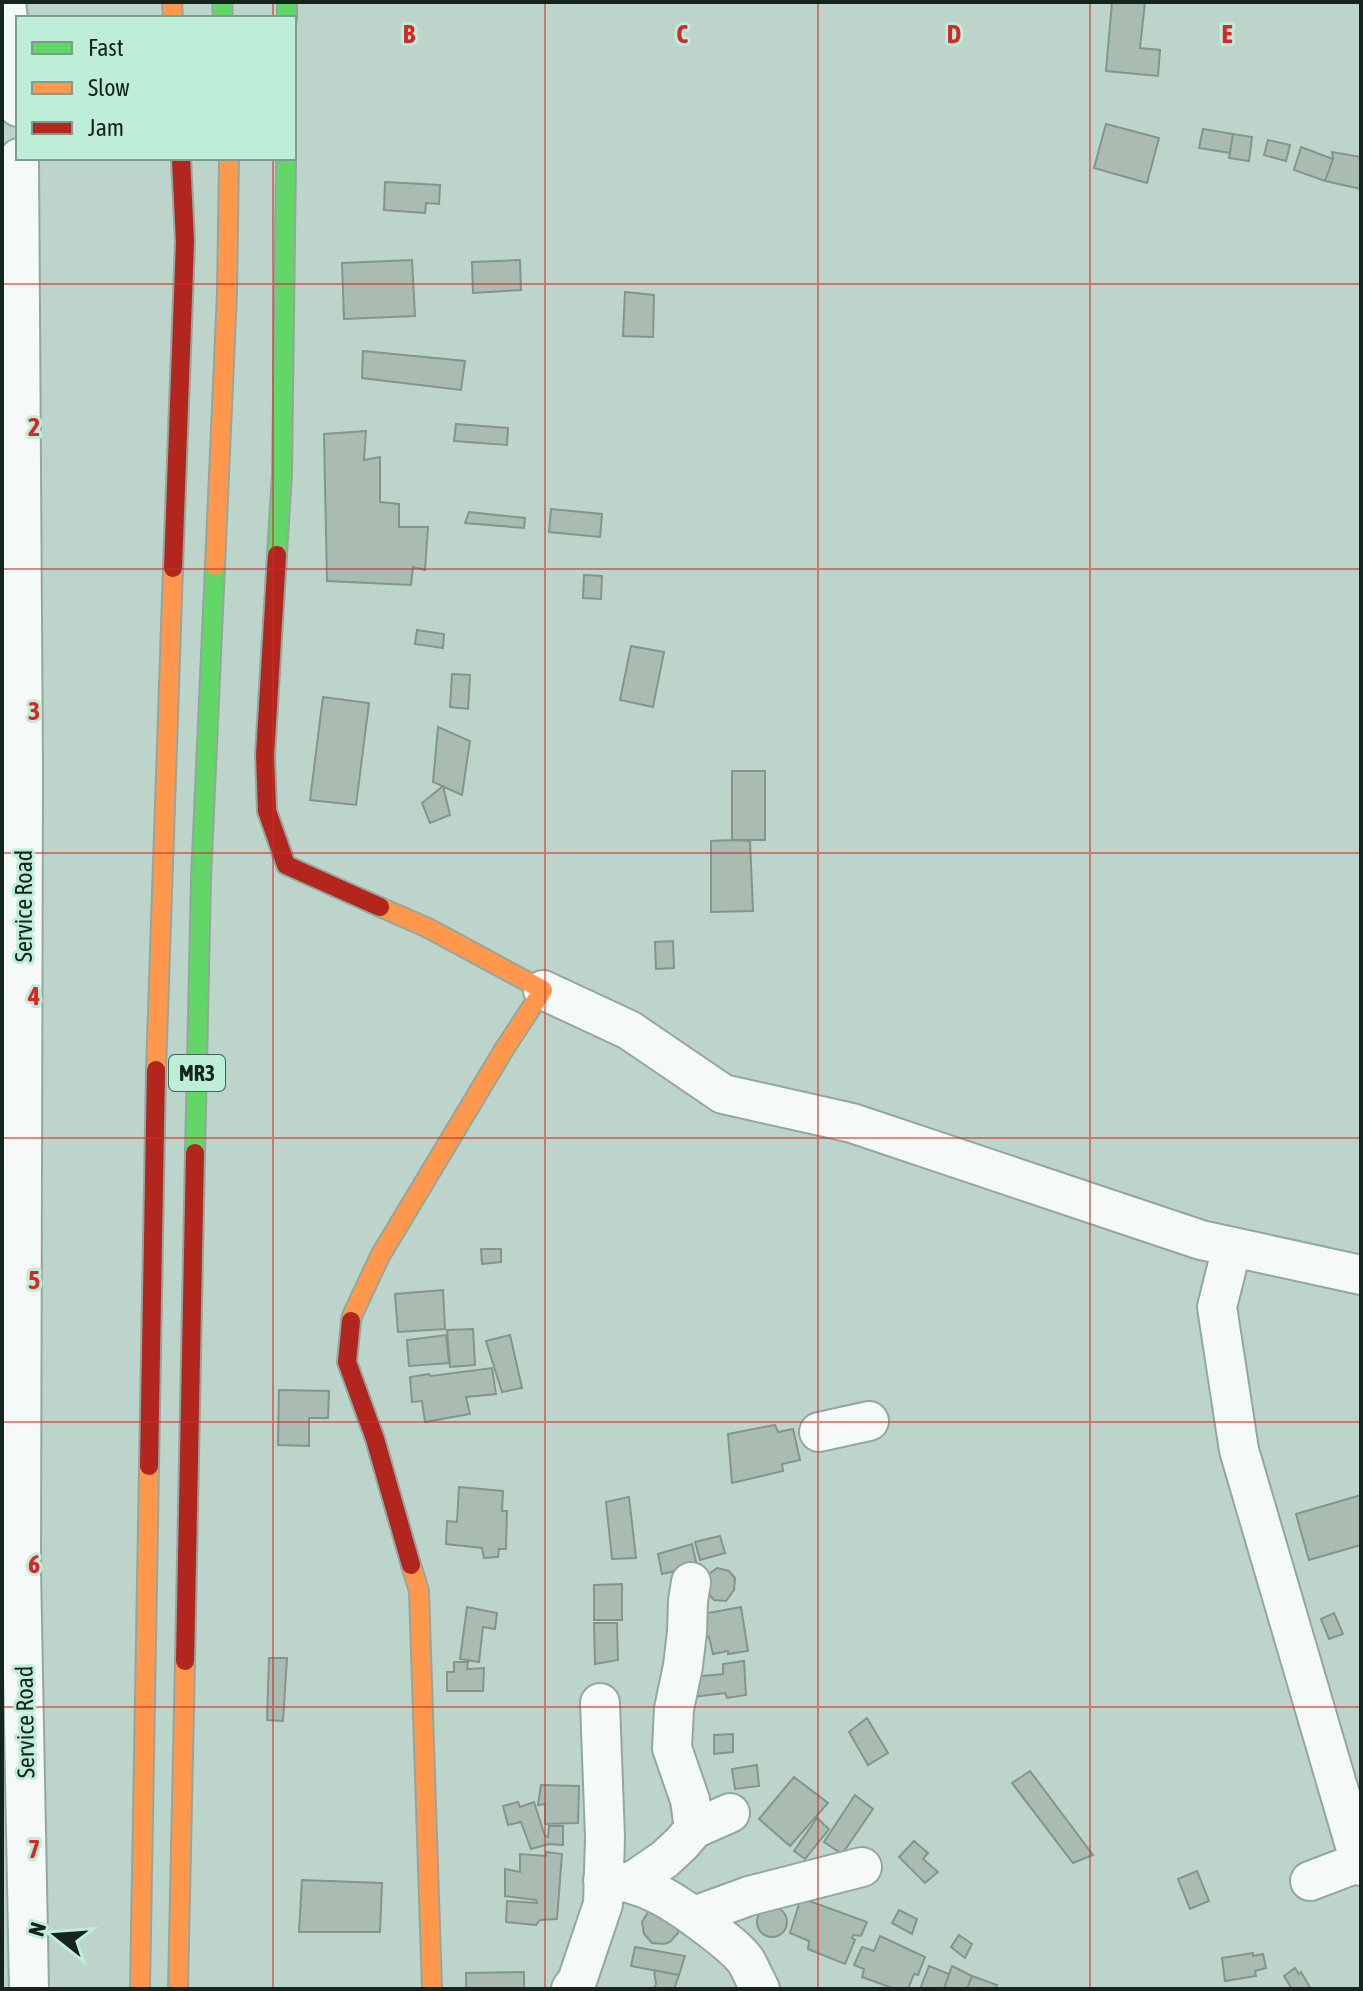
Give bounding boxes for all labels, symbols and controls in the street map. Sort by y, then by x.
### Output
legend [16,16,296,160]
text: B [403,19,416,49]
text: C [676,19,688,49]
text: D [947,19,961,49]
text: E [1221,19,1233,49]
text: Fast [88,34,124,61]
text: Slow [88,74,130,101]
text: Jam [88,114,124,141]
text: 2 [28,412,40,442]
text: 3 [28,696,40,726]
street label: Service Road [10,850,37,962]
text: 4 [27,981,40,1011]
road number: MR3 [169,1055,225,1091]
text: 5 [28,1265,40,1295]
text: 6 [28,1549,40,1579]
street label: Service Road [11,1666,39,1778]
text: 7 [28,1834,40,1864]
north arrow [16,1895,96,1975]
text: N [23,1919,51,1939]

